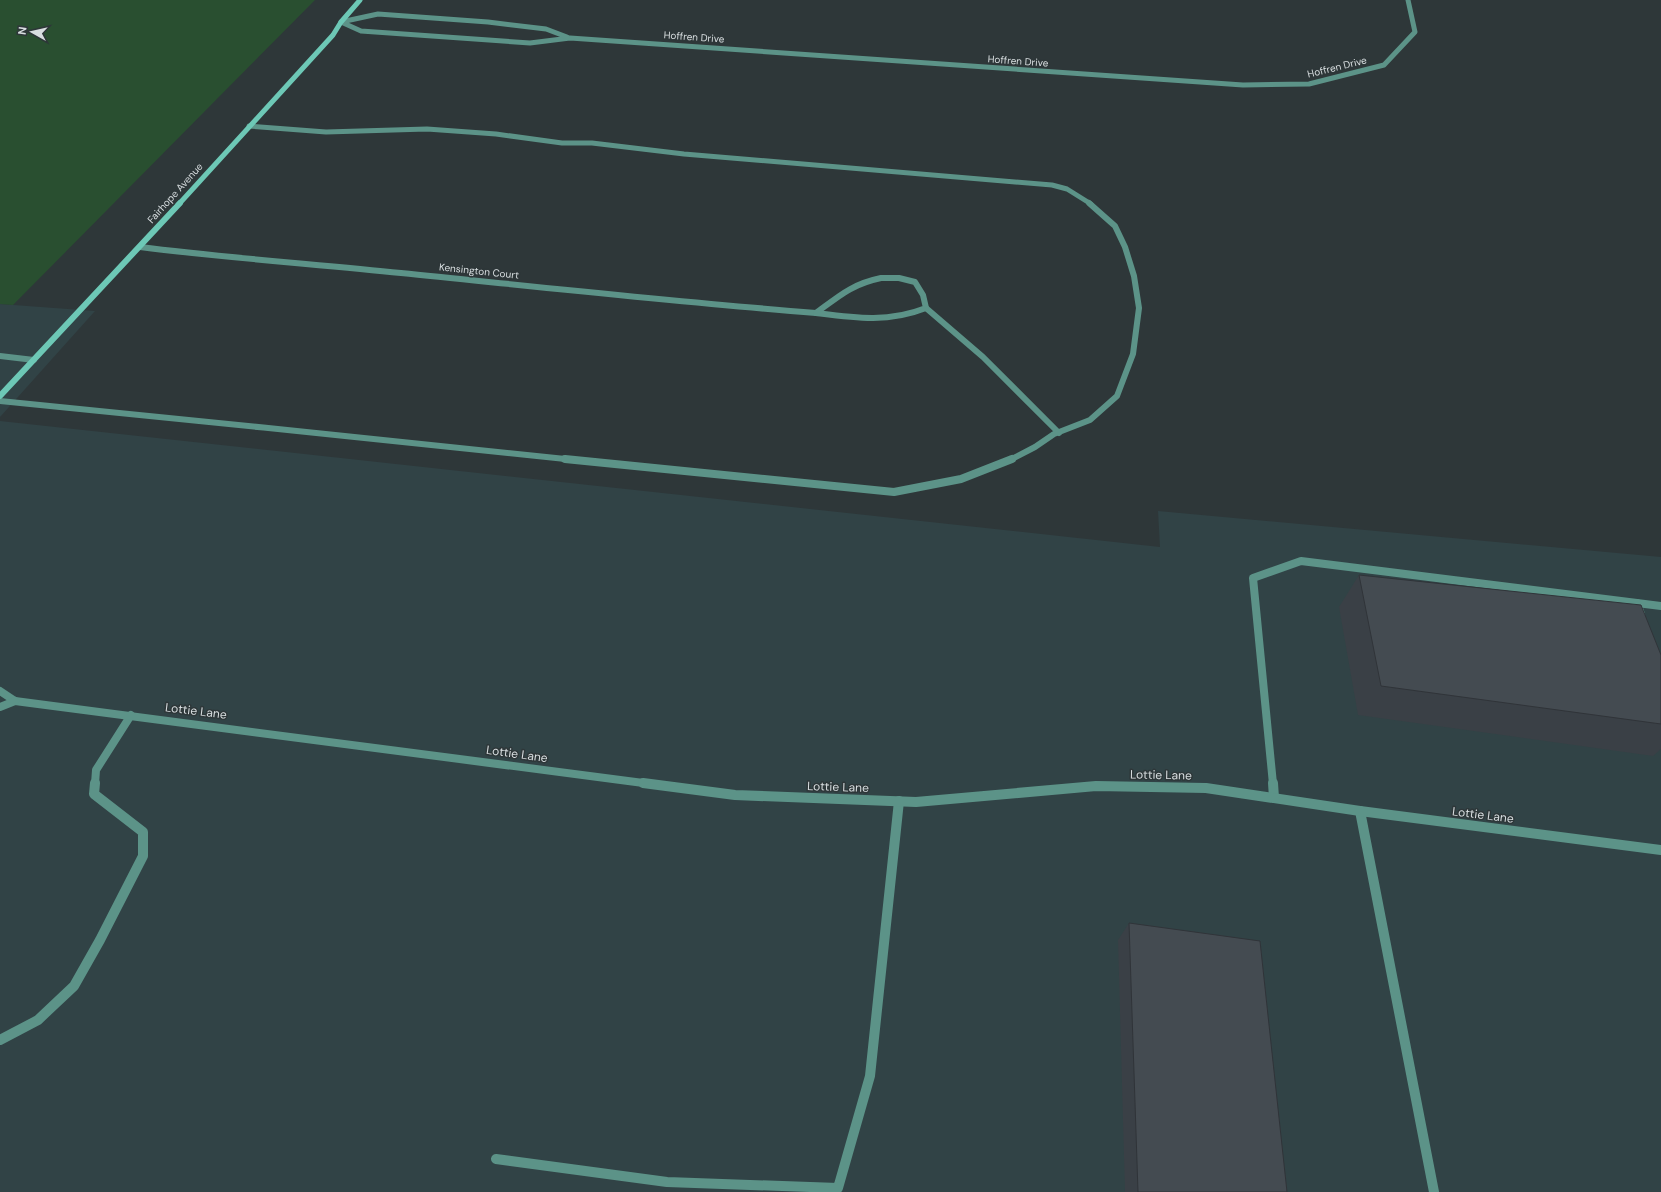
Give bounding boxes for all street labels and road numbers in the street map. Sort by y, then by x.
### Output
street label: Hoffren Drive [663,28,725,46]
street label: Hoffren Drive [987,52,1049,70]
street label: Hoffren Drive [1306,53,1368,81]
street label: Fairhope Avenue [144,160,206,226]
street label: Kensington Court [438,260,520,282]
street label: Lottie Lane [164,699,228,723]
street label: Lottie Lane [485,742,549,766]
street label: Lottie Lane [1130,766,1192,784]
street label: Lottie Lane [807,778,869,796]
street label: Lottie Lane [1451,803,1515,827]

